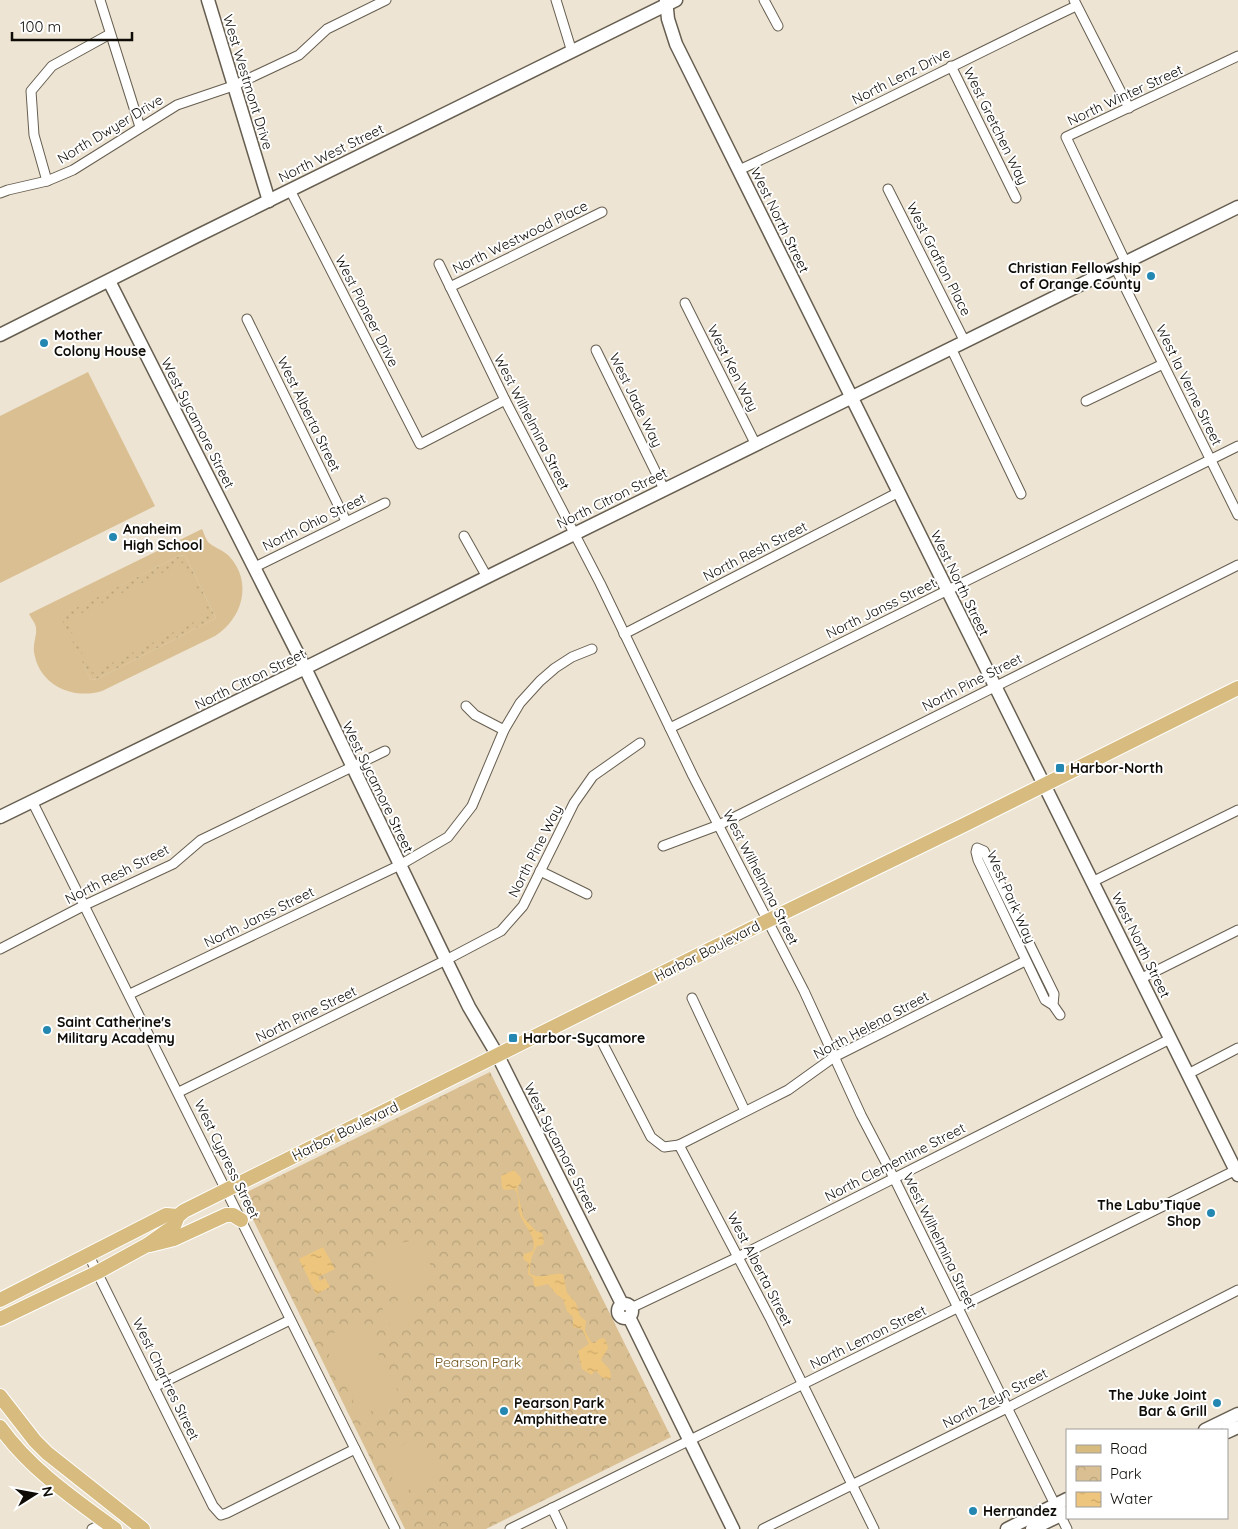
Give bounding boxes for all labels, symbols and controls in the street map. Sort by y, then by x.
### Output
scale bar [12,10,132,42]
street label: West Westmont Drive [219,12,277,152]
text: 100 m [20,17,61,36]
street label: North Lenz Drive [849,43,953,109]
street label: North Winter Street [1064,60,1186,130]
street label: West Gretchen Way [960,64,1032,188]
street label: North Dwyer Drive [54,90,166,168]
street label: North West Street [275,120,387,186]
street label: West North Street [747,164,813,276]
street label: North Westwood Place [449,196,591,278]
street label: West Grafton Place [903,199,975,319]
street label: West Pioneer Drive [331,252,403,370]
place label: Christian Fellowship of Orange County [1008,259,1141,293]
marker: Christian Fellowship of Orange County [1145,270,1157,282]
street label: West Ken Way [703,322,763,414]
street label: West la Verne Street [1152,322,1226,449]
place label: Mother Colony House [54,326,146,360]
marker: Mother Colony House [38,337,50,349]
street label: West Jade Way [605,350,667,450]
street label: West Wilhelmina Street [490,351,574,493]
street label: West Alberta Street [273,354,345,475]
street label: West Sycamore Street [157,355,239,492]
street label: North Citron Street [554,463,671,533]
street label: North Ohio Street [259,489,369,555]
street label: North Resh Street [700,517,810,585]
place label: Anaheim High School [123,520,203,554]
street label: West North Street [927,527,993,639]
marker: Anaheim High School [107,531,119,543]
street label: North Janss Street [823,573,939,642]
street label: North Citron Street [192,644,309,714]
street label: North Pine Street [919,649,1025,715]
street label: West Sycamore Street [338,718,418,856]
place label: Harbor-North [1070,759,1163,777]
marker: Harbor-North [1054,762,1066,774]
street label: North Pine Way [504,802,566,900]
street label: West Wilhelmina Street [719,806,803,948]
street label: North Resh Street [62,840,172,908]
street label: West Park Way [983,848,1039,946]
street label: North Janss Street [201,882,317,951]
street label: West North Street [1108,889,1174,1001]
street label: Harbor Boulevard [651,917,763,985]
street label: North Pine Street [253,982,360,1046]
street label: North Helena Street [810,987,932,1063]
place label: Saint Catherine's Military Academy [57,1013,175,1047]
marker: Saint Catherine's Military Academy [41,1024,53,1036]
place label: Harbor-Sycamore [523,1029,645,1047]
marker: Harbor-Sycamore [507,1032,519,1044]
street label: West Sycamore Street [520,1080,602,1217]
street label: West Cypress Street [190,1097,264,1222]
street label: Harbor Boulevard [289,1097,401,1165]
street label: North Clementine Street [822,1119,968,1205]
street label: West Wilhelmina Street [899,1170,981,1312]
place label: The Labu’Tique Shop [1097,1196,1201,1230]
marker: The Labu’Tique Shop [1205,1207,1217,1219]
street label: West Alberta Street [723,1209,797,1329]
street label: North Lemon Street [807,1301,929,1373]
street label: West Chartres Street [129,1315,204,1443]
park label: Pearson Park [435,1353,521,1371]
street label: North Zeyn Street [939,1364,1051,1432]
place label: The Juke Joint Bar & Grill [1108,1386,1207,1420]
place label: Pearson Park Amphitheatre [514,1394,607,1428]
marker: The Juke Joint Bar & Grill [1211,1397,1223,1409]
marker: Pearson Park Amphitheatre [498,1405,510,1417]
legend [1066,1429,1228,1519]
text: Road [1110,1439,1147,1458]
text: Park [1110,1464,1142,1483]
north arrow [10,1469,60,1519]
text: N [38,1485,58,1498]
text: Water [1110,1489,1153,1508]
place label: Hernandez [983,1502,1057,1520]
marker: Hernandez [967,1505,979,1517]

